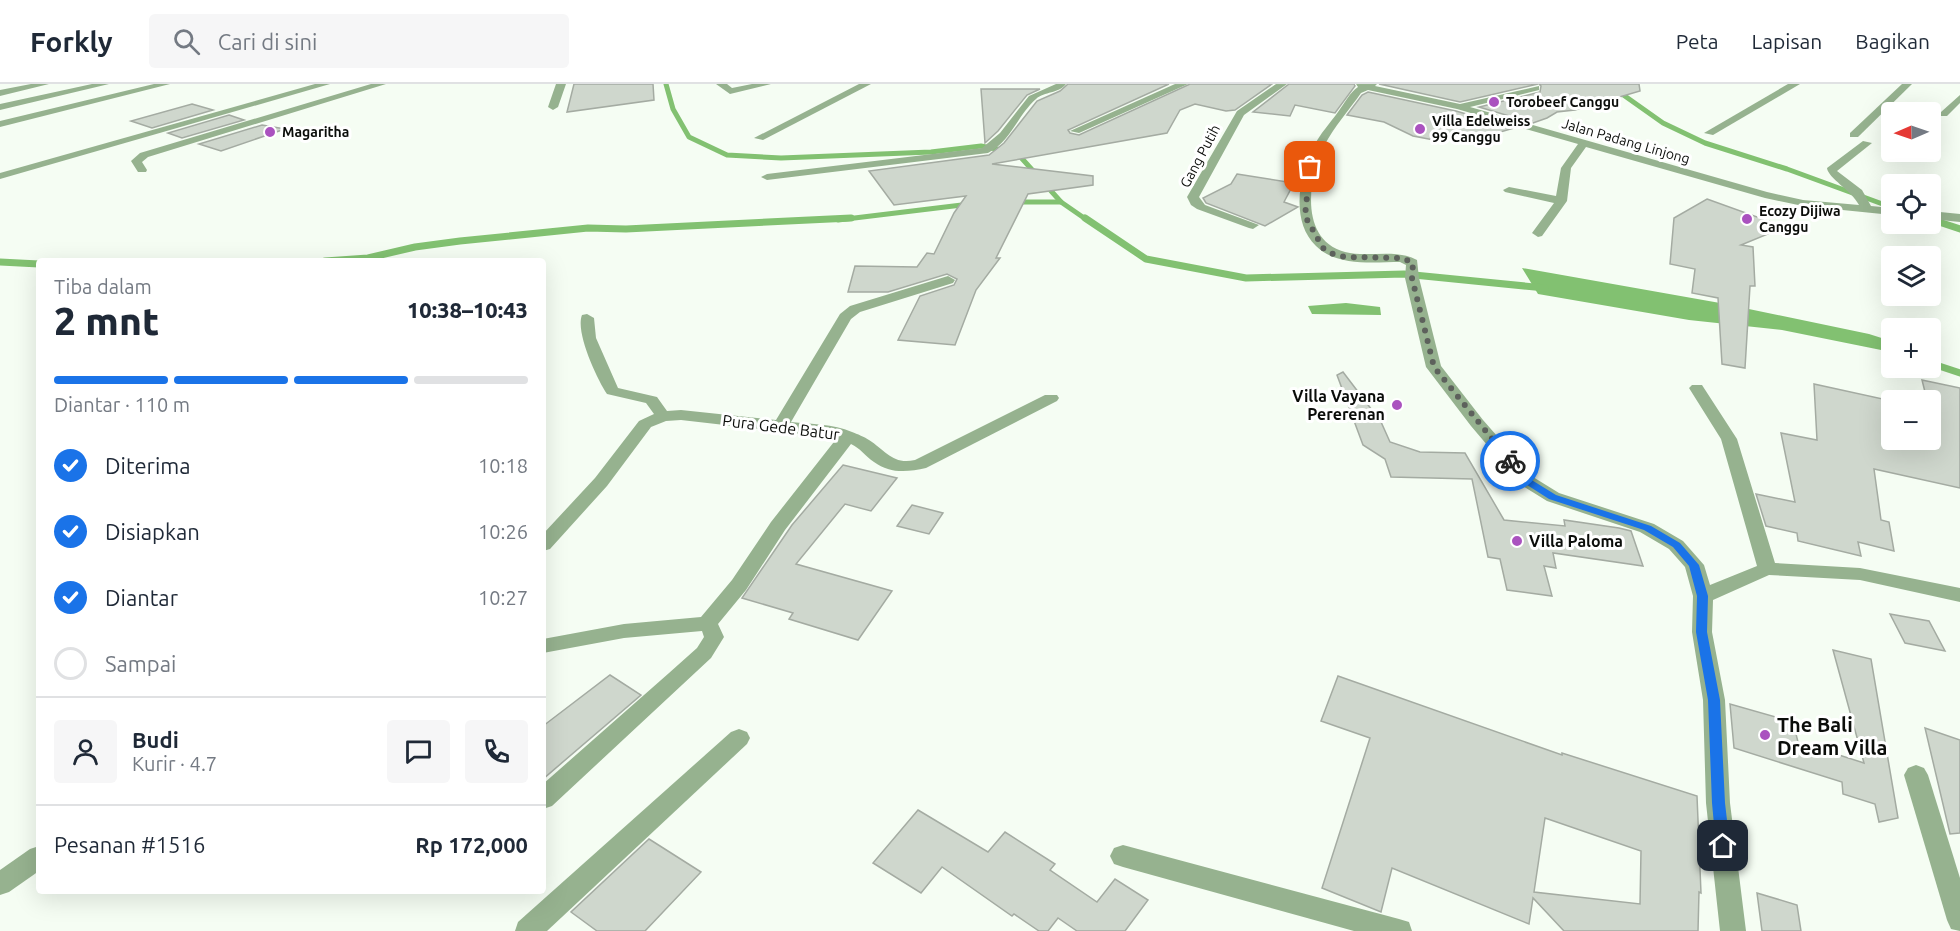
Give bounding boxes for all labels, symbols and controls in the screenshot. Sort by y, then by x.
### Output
search box [149,14,569,68]
icon: search [170,25,203,58]
text: Forkly [30,26,113,57]
text: Cari di sini [218,29,317,54]
text: Peta [1676,29,1719,53]
text: Lapisan [1752,29,1822,53]
text: Bagikan [1855,29,1930,53]
place label: Torobeef Canggu [1506,94,1619,110]
marker: Torobeef Canggu [1487,95,1501,109]
north arrow [1881,102,1941,162]
map controls [1881,102,1941,450]
place label: Villa Edelweiss 99 Canggu [1432,113,1531,145]
street label: Jalan Padang Linjong [1560,115,1692,167]
street label: Gang Putih [1177,122,1223,190]
marker: Villa Edelweiss 99 Canggu [1413,122,1427,136]
place label: Magaritha [282,124,349,140]
marker: Magaritha [263,125,277,139]
pin [1284,141,1335,192]
icon: bag [1293,150,1326,183]
button: locate [1881,174,1941,234]
place label: Ecozy Dijiwa Canggu [1759,203,1840,235]
marker: Ecozy Dijiwa Canggu [1740,212,1754,226]
button: layers [1881,246,1941,306]
text: Tiba dalam [54,275,152,298]
text: 10:38–10:43 [407,297,528,322]
text: 2 mnt [54,299,159,342]
button: + [1881,318,1941,378]
place label: Villa Vayana Pererenan [1292,387,1385,423]
button: − [1881,390,1941,450]
text: Diantar · 110 m [54,393,190,416]
marker: Villa Vayana Pererenan [1390,398,1404,412]
street label: Pura Gede Batur [721,411,841,443]
courier [1480,431,1540,491]
icon: bike [1494,445,1527,478]
icon: check [54,449,87,482]
text: Diterima [105,453,191,478]
text: 10:18 [478,454,528,477]
icon: check [54,515,87,548]
text: Disiapkan [105,519,200,544]
text: 10:26 [478,520,528,543]
place label: Villa Paloma [1529,532,1623,550]
marker: Villa Paloma [1510,534,1524,548]
icon: check [54,581,87,614]
text: Diantar [105,585,178,610]
text: 10:27 [478,586,528,609]
text: Sampai [105,651,176,676]
place label: The Bali Dream Villa [1777,713,1887,759]
button: person [54,720,117,783]
button: chat [387,720,450,783]
button: phone [465,720,528,783]
text: Budi [132,727,179,752]
marker: The Bali Dream Villa [1758,728,1772,742]
text: Kurir · 4.7 [132,752,217,775]
pin [1697,820,1748,871]
icon: home [1706,829,1739,862]
text: Pesanan #1516 [54,832,205,857]
text: Rp 172,000 [415,832,528,857]

